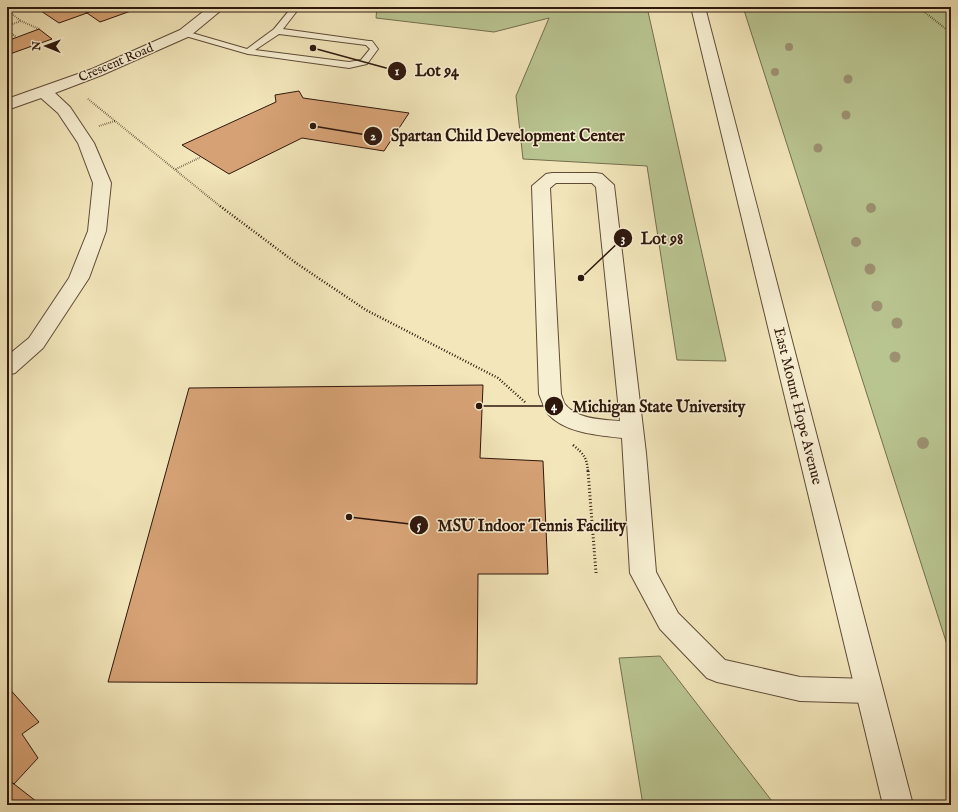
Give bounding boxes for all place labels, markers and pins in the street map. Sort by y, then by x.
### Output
callout: Lot 94 [387,57,467,85]
callout: Spartan Child Development Center [363,122,633,150]
callout: Lot 98 [613,224,691,252]
callout: Michigan State University [544,392,753,420]
callout: MSU Indoor Tennis Facility [409,511,634,539]

